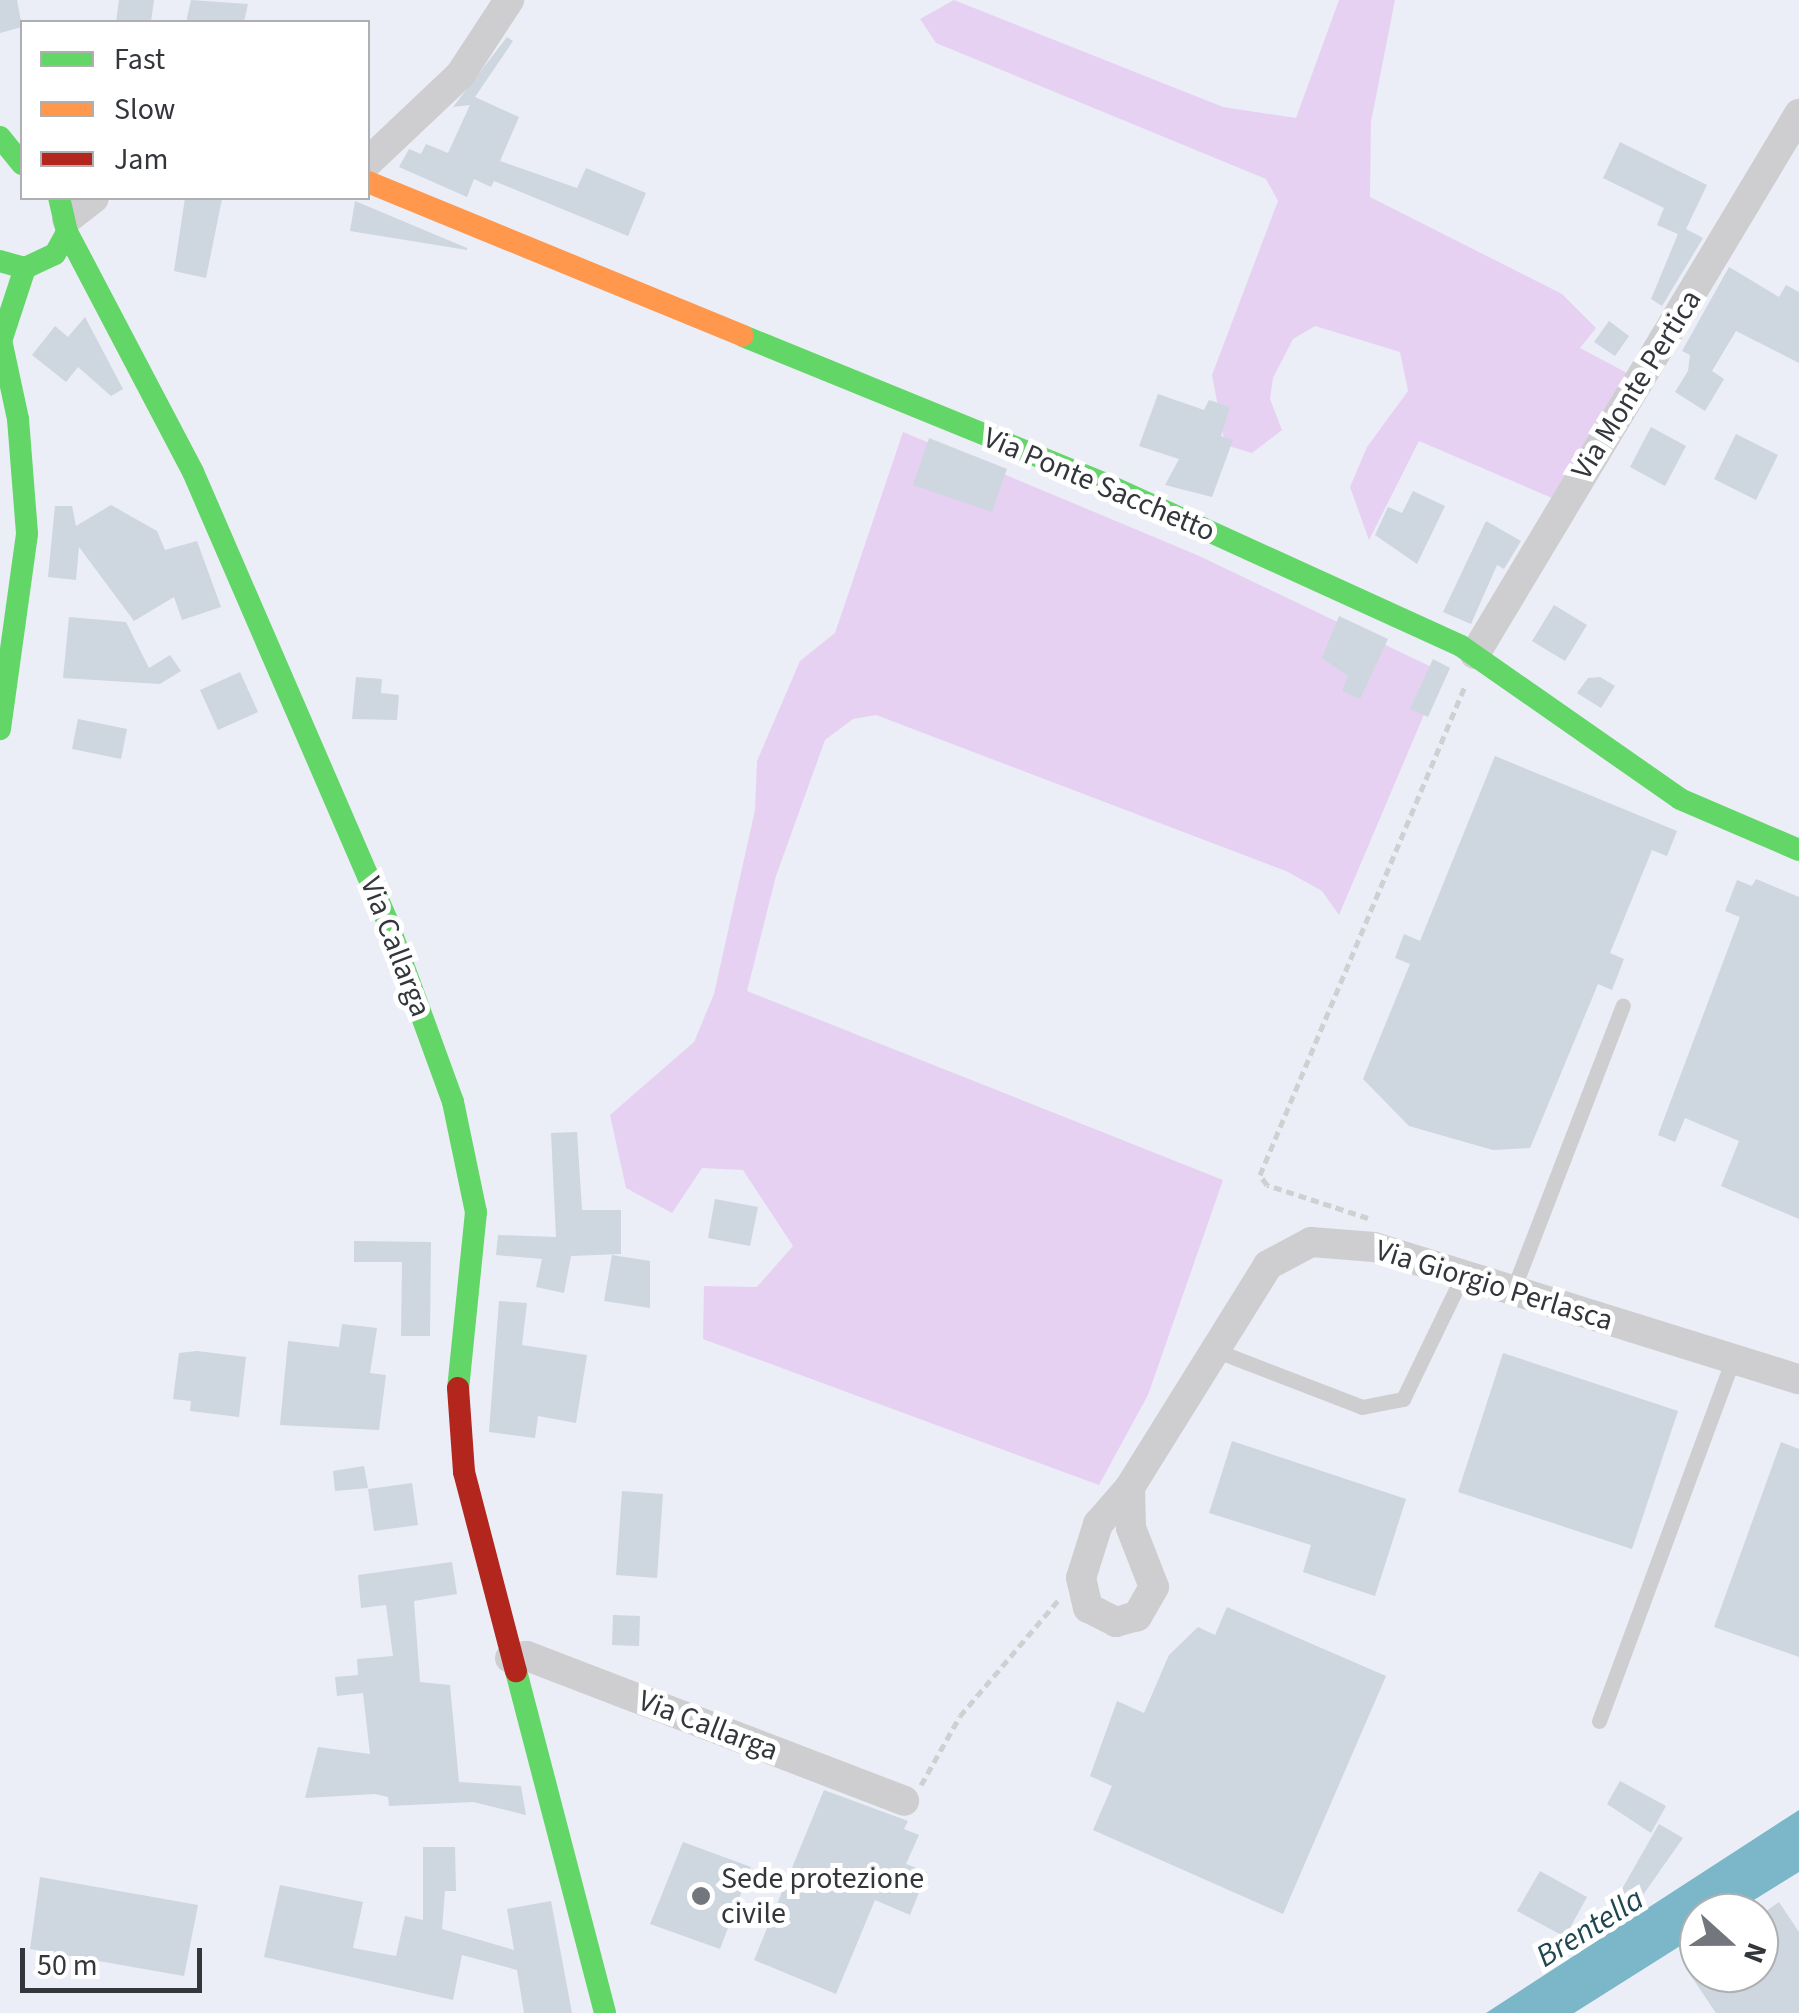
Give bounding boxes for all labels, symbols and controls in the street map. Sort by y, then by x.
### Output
legend [20,20,370,200]
text: Fast [114,38,165,81]
text: Slow [114,88,175,131]
text: Jam [114,138,168,181]
street label: Via Monte Pertica [1564,284,1710,486]
street label: Via Ponte Sacchetto [978,420,1220,550]
street label: Via Callarga [352,872,438,1022]
street label: Via Giorgio Perlasca [1371,1233,1617,1339]
street label: Via Callarga [633,1683,783,1769]
place label: Sede protezione civile [721,1861,924,1932]
water label: Brentella [1529,1880,1651,1976]
marker: Sede protezione civile [690,1885,712,1907]
north arrow [1679,1893,1779,1993]
scale bar [25,1928,208,1990]
text: N [1733,1937,1777,1969]
text: 50 m [37,1944,98,1987]

